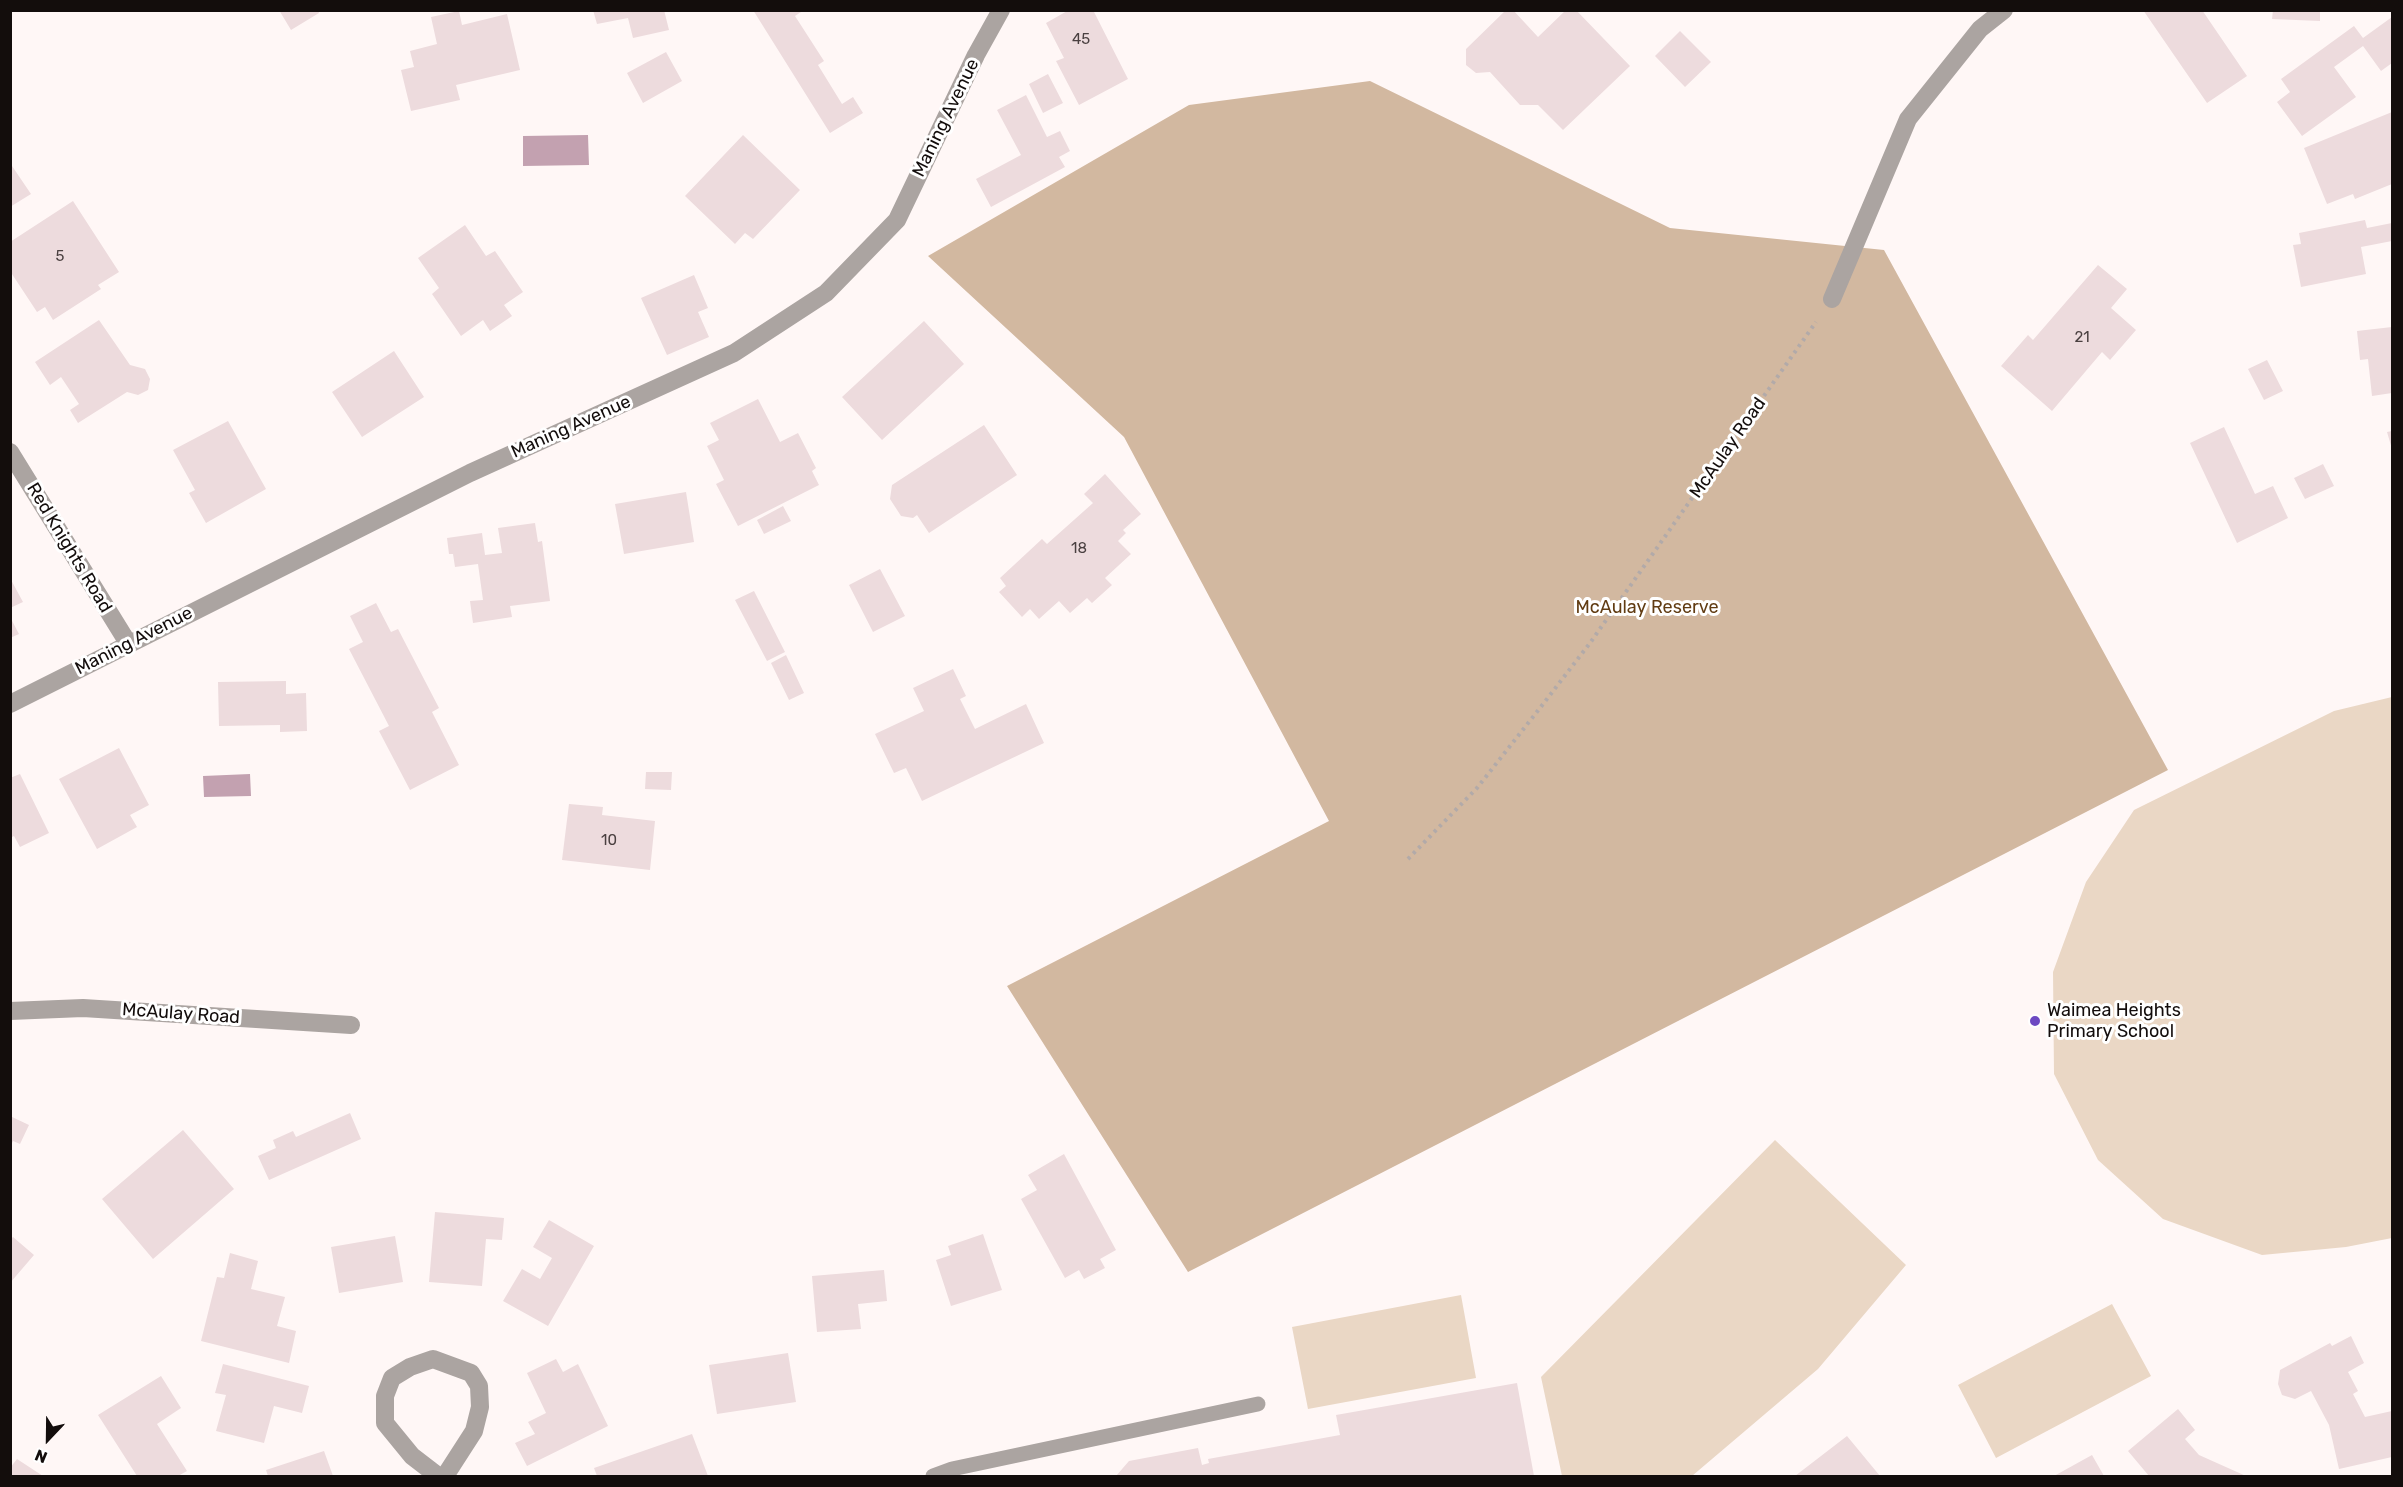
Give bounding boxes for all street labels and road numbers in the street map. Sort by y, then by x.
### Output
street label: Maning Avenue [908,55,984,181]
street label: Maning Avenue [508,391,634,463]
street label: McAulay Road [1685,393,1771,503]
street label: Red Knights Road [22,479,116,617]
street label: Maning Avenue [72,602,196,680]
street label: McAulay Road [121,999,241,1029]

